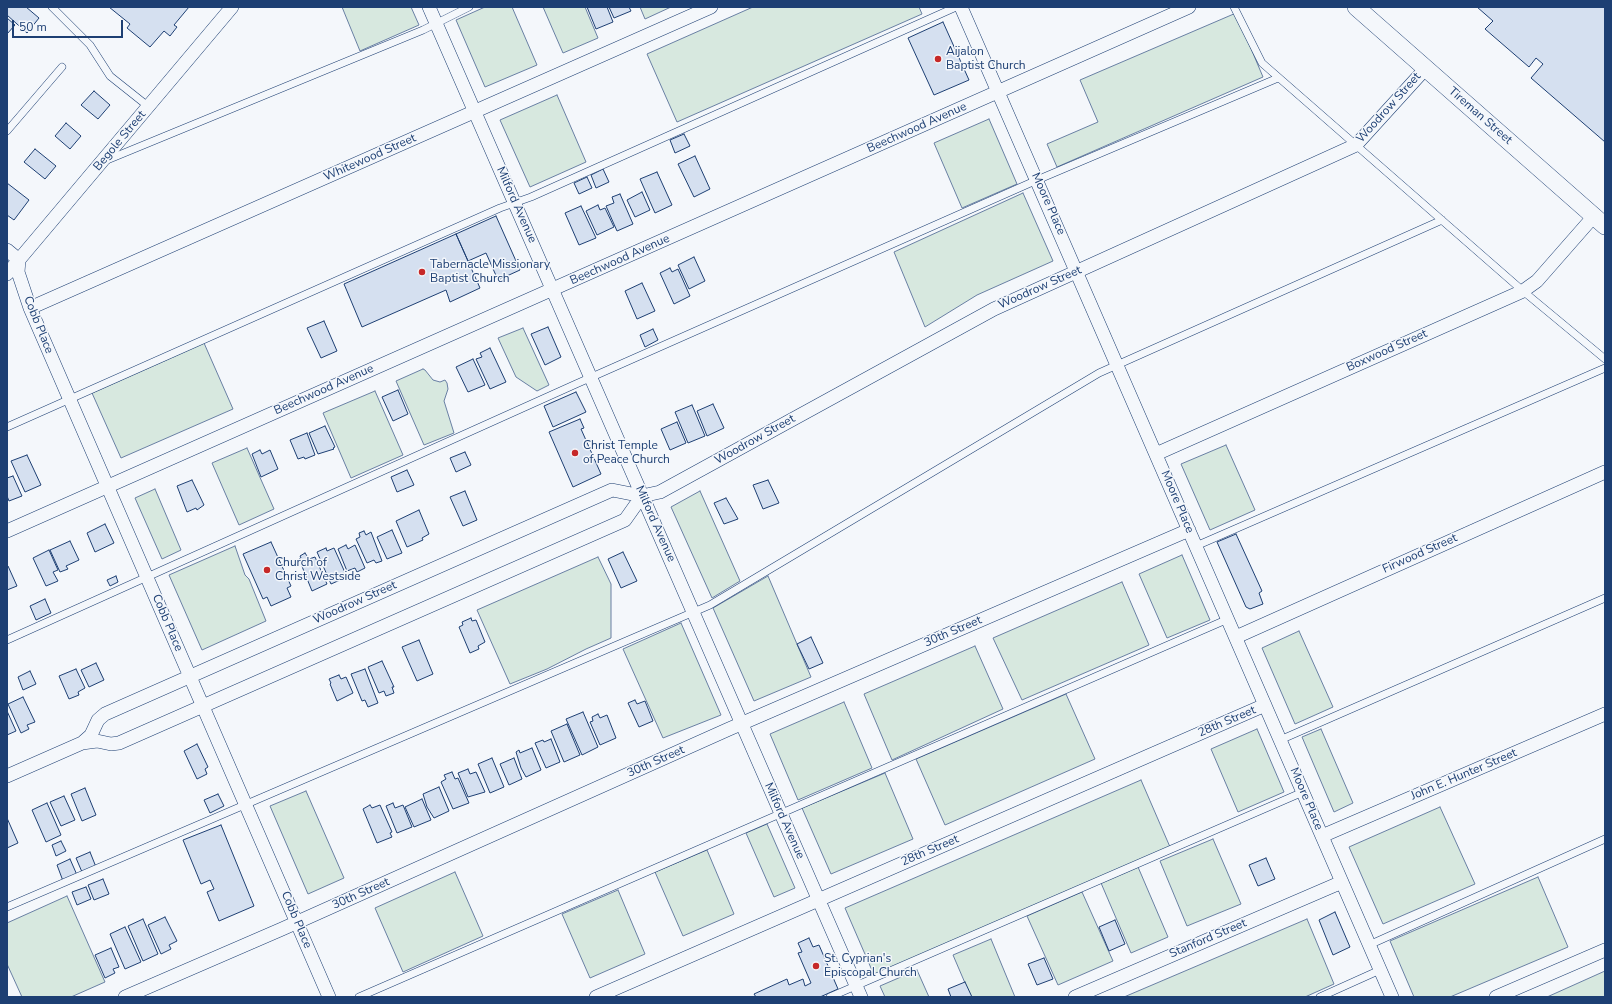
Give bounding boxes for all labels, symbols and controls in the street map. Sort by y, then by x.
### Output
scale bar [14,12,125,38]
text: 50 m [19,19,47,35]
place label: Aijalon Baptist Church [946,45,1026,73]
marker: Aijalon Baptist Church [933,54,943,64]
street label: Woodrow Street [1354,70,1424,146]
street label: Tireman Street [1445,84,1515,148]
street label: Beechwood Avenue [865,100,969,156]
street label: Begole Street [91,108,149,174]
street label: Whitewood Street [322,131,418,185]
street label: Milford Avenue [493,165,539,245]
street label: Moore Place [1028,171,1068,237]
street label: Beechwood Avenue [568,232,672,288]
place label: Tabernacle Missionary Baptist Church [430,258,550,286]
street label: Woodrow Street [996,263,1084,313]
marker: Tabernacle Missionary Baptist Church [417,267,427,277]
street label: Cobb Place [20,294,56,356]
street label: Boxwood Street [1344,327,1430,375]
street label: Beechwood Avenue [272,362,376,418]
street label: Woodrow Street [712,412,798,468]
place label: Christ Temple of Peace Church [583,439,670,467]
marker: Christ Temple of Peace Church [570,448,580,458]
street label: Moore Place [1157,469,1197,535]
street label: Milford Avenue [632,484,678,564]
street label: Firwood Street [1380,531,1460,577]
place label: Church of Christ Westside [275,556,361,584]
marker: Church of Christ Westside [262,565,272,575]
street label: Woodrow Street [311,578,399,628]
street label: Cobb Place [149,592,185,654]
street label: 30th Street [922,613,984,651]
street label: 28th Street [1196,703,1258,741]
street label: 30th Street [625,743,687,781]
street label: John E. Hunter Street [1409,746,1519,804]
street label: Moore Place [1286,766,1326,832]
street label: Milford Avenue [761,781,807,861]
street label: 28th Street [899,832,961,870]
street label: 30th Street [330,875,392,913]
street label: Cobb Place [278,889,314,951]
street label: Stanford Street [1167,916,1249,962]
place label: St. Cyprian's Episcopal Church [824,952,917,980]
marker: St. Cyprian's Episcopal Church [811,961,821,971]

